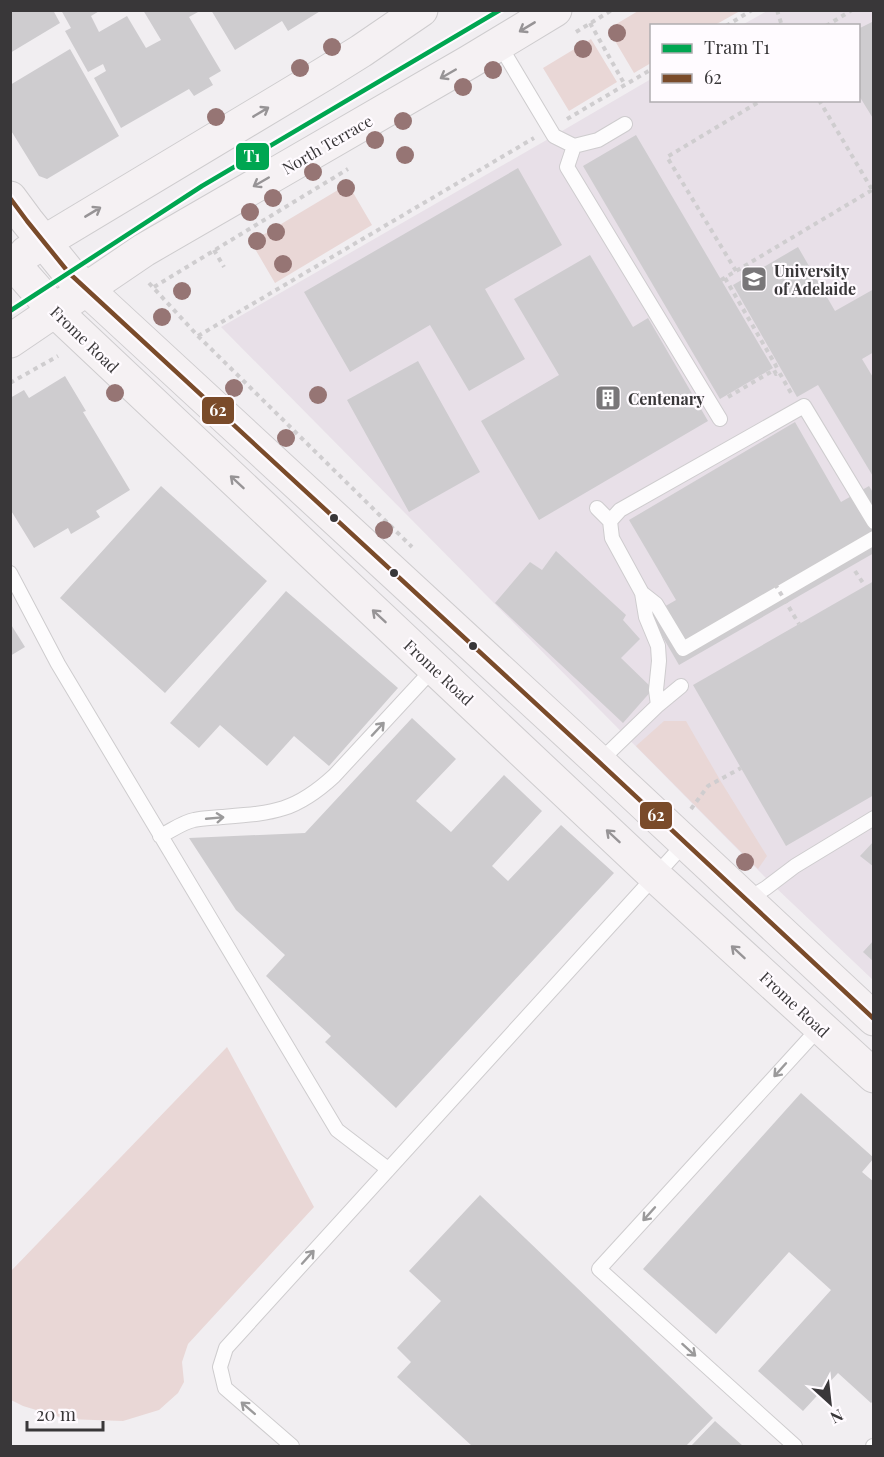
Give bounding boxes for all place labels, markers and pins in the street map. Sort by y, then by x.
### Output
place label: University of Adelaide [774,260,856,299]
school or university icon: University of Adelaide [739,264,769,294]
building icon: Centenary [593,383,623,413]
place label: Centenary [628,388,705,409]
unlabelled marker [328,512,340,524]
unlabelled marker [388,567,400,579]
unlabelled marker [467,640,479,652]

